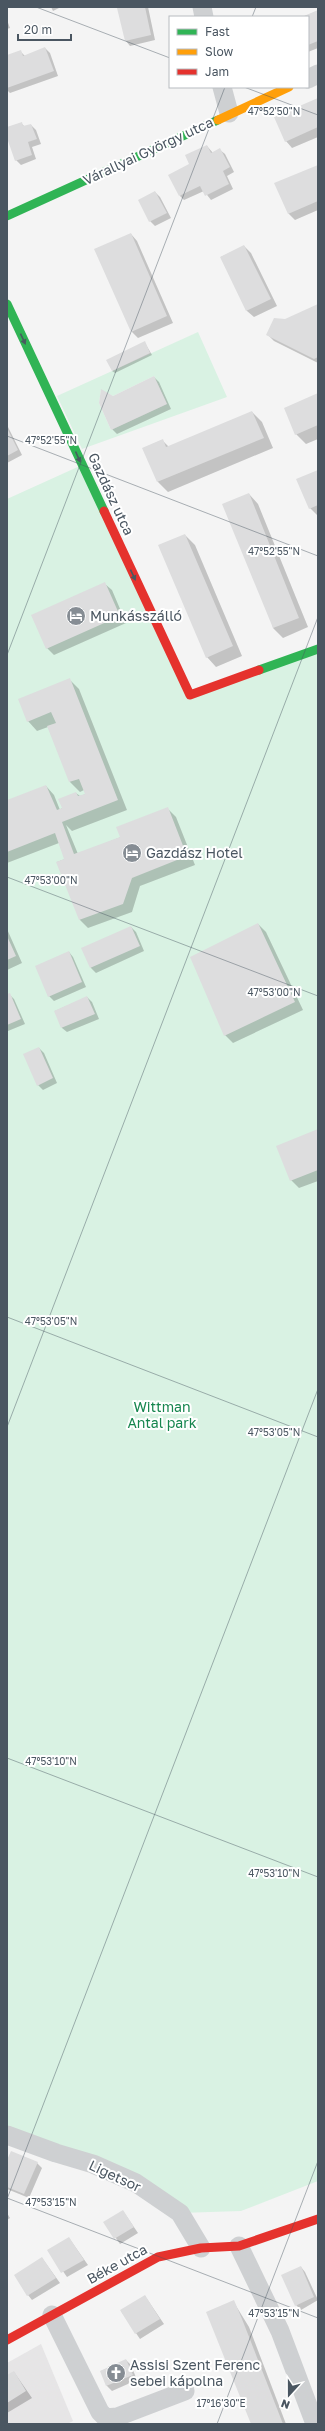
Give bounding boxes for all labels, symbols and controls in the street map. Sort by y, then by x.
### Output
scale bar [18,16,71,42]
legend [169,16,309,88]
text: 20 m [24,22,52,37]
text: Fast [205,24,230,39]
text: Slow [205,44,233,59]
text: Jam [205,64,229,79]
text: 47°52'50"N [248,105,300,117]
street label: Várallyai György utca [80,113,216,188]
one-way arrow [20,334,26,345]
text: 47°52'55"N [25,434,77,446]
street label: Gazdász utca [85,450,138,538]
one-way arrow [75,452,81,463]
text: 47°52'55"N [248,545,300,557]
one-way arrow [130,569,136,581]
hotel icon: Munkásszálló [65,605,87,627]
place label: Munkásszálló [90,607,182,624]
hotel icon: Gazdász Hotel [121,842,143,864]
place label: Gazdász Hotel [146,844,243,861]
text: 47°53'00"N [24,874,78,886]
text: 47°53'00"N [247,986,301,998]
text: 47°53'05"N [25,1315,77,1327]
park label: Wittman Antal park [127,1398,197,1431]
text: 47°53'05"N [248,1426,300,1438]
text: 47°53'10"N [25,1755,77,1767]
text: 47°53'10"N [248,1867,300,1879]
street label: Ligetsor [87,2156,144,2195]
text: 47°53'15"N [25,2196,77,2208]
street label: Béke utca [84,2240,150,2287]
text: 47°53'15"N [248,2307,300,2319]
place label: Assisi Szent Ferenc sebei kápolna [130,2356,261,2389]
church icon: Assisi Szent Ferenc sebei kápolna [105,2362,127,2384]
north arrow [269,2375,309,2415]
text: 17°16'30"E [196,2397,246,2409]
text: N [279,2397,291,2412]

